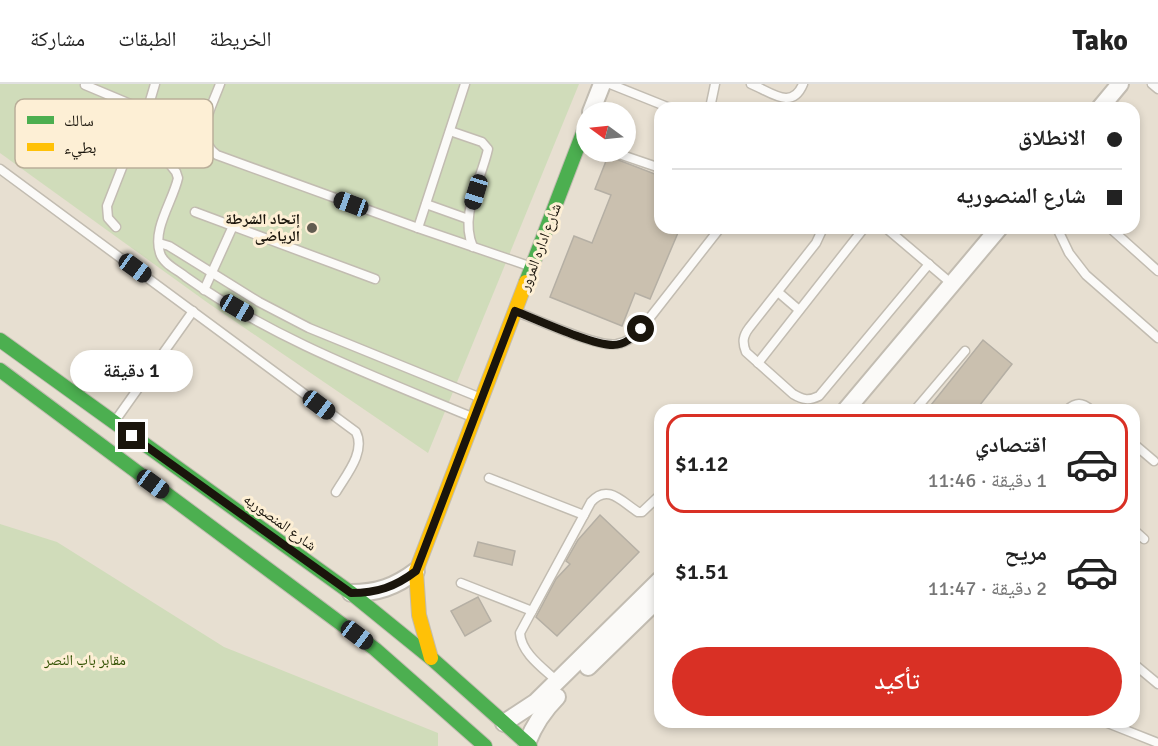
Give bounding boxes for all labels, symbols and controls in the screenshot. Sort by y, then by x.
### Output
text: Tako [1073,24,1128,58]
text: مشاركة [30,26,85,52]
text: الطبقات [118,26,177,52]
text: الخريطة [210,26,271,52]
legend [15,99,213,168]
north arrow [576,102,636,162]
map controls [576,102,636,162]
text: سالك [64,111,94,131]
text: الانطلاق [1018,124,1086,151]
text: بطيء [64,138,96,160]
car [462,172,490,212]
text: شارع المنصوريه [956,182,1086,209]
car [331,189,371,219]
street label: شارع اداره المرور [515,201,566,295]
place label: إتحاد الشرطة الرياضى [225,210,300,245]
marker: إتحاد الشرطة الرياضى [305,221,319,235]
car [115,250,155,286]
car [217,291,257,325]
route start [627,315,654,342]
callout: 1 دقيقة [70,349,194,391]
text: 1 دقيقة [103,358,160,383]
car [299,387,339,423]
route end [118,422,145,449]
text: اقتصادي [975,431,1047,458]
icon: car [1065,437,1119,491]
text: $1.12 [675,450,729,477]
car [133,466,173,502]
text: 1 دقيقة · 11:46 [928,468,1047,493]
street label: شارع المنصوريه [240,490,320,555]
text: مريح [1004,539,1047,566]
icon: car [1065,545,1119,599]
text: $1.51 [675,558,729,585]
text: 2 دقيقة · 11:47 [928,576,1047,601]
car [337,617,377,653]
button: تأكيد [672,647,1122,716]
park label: مقابر باب النصر [43,651,126,669]

